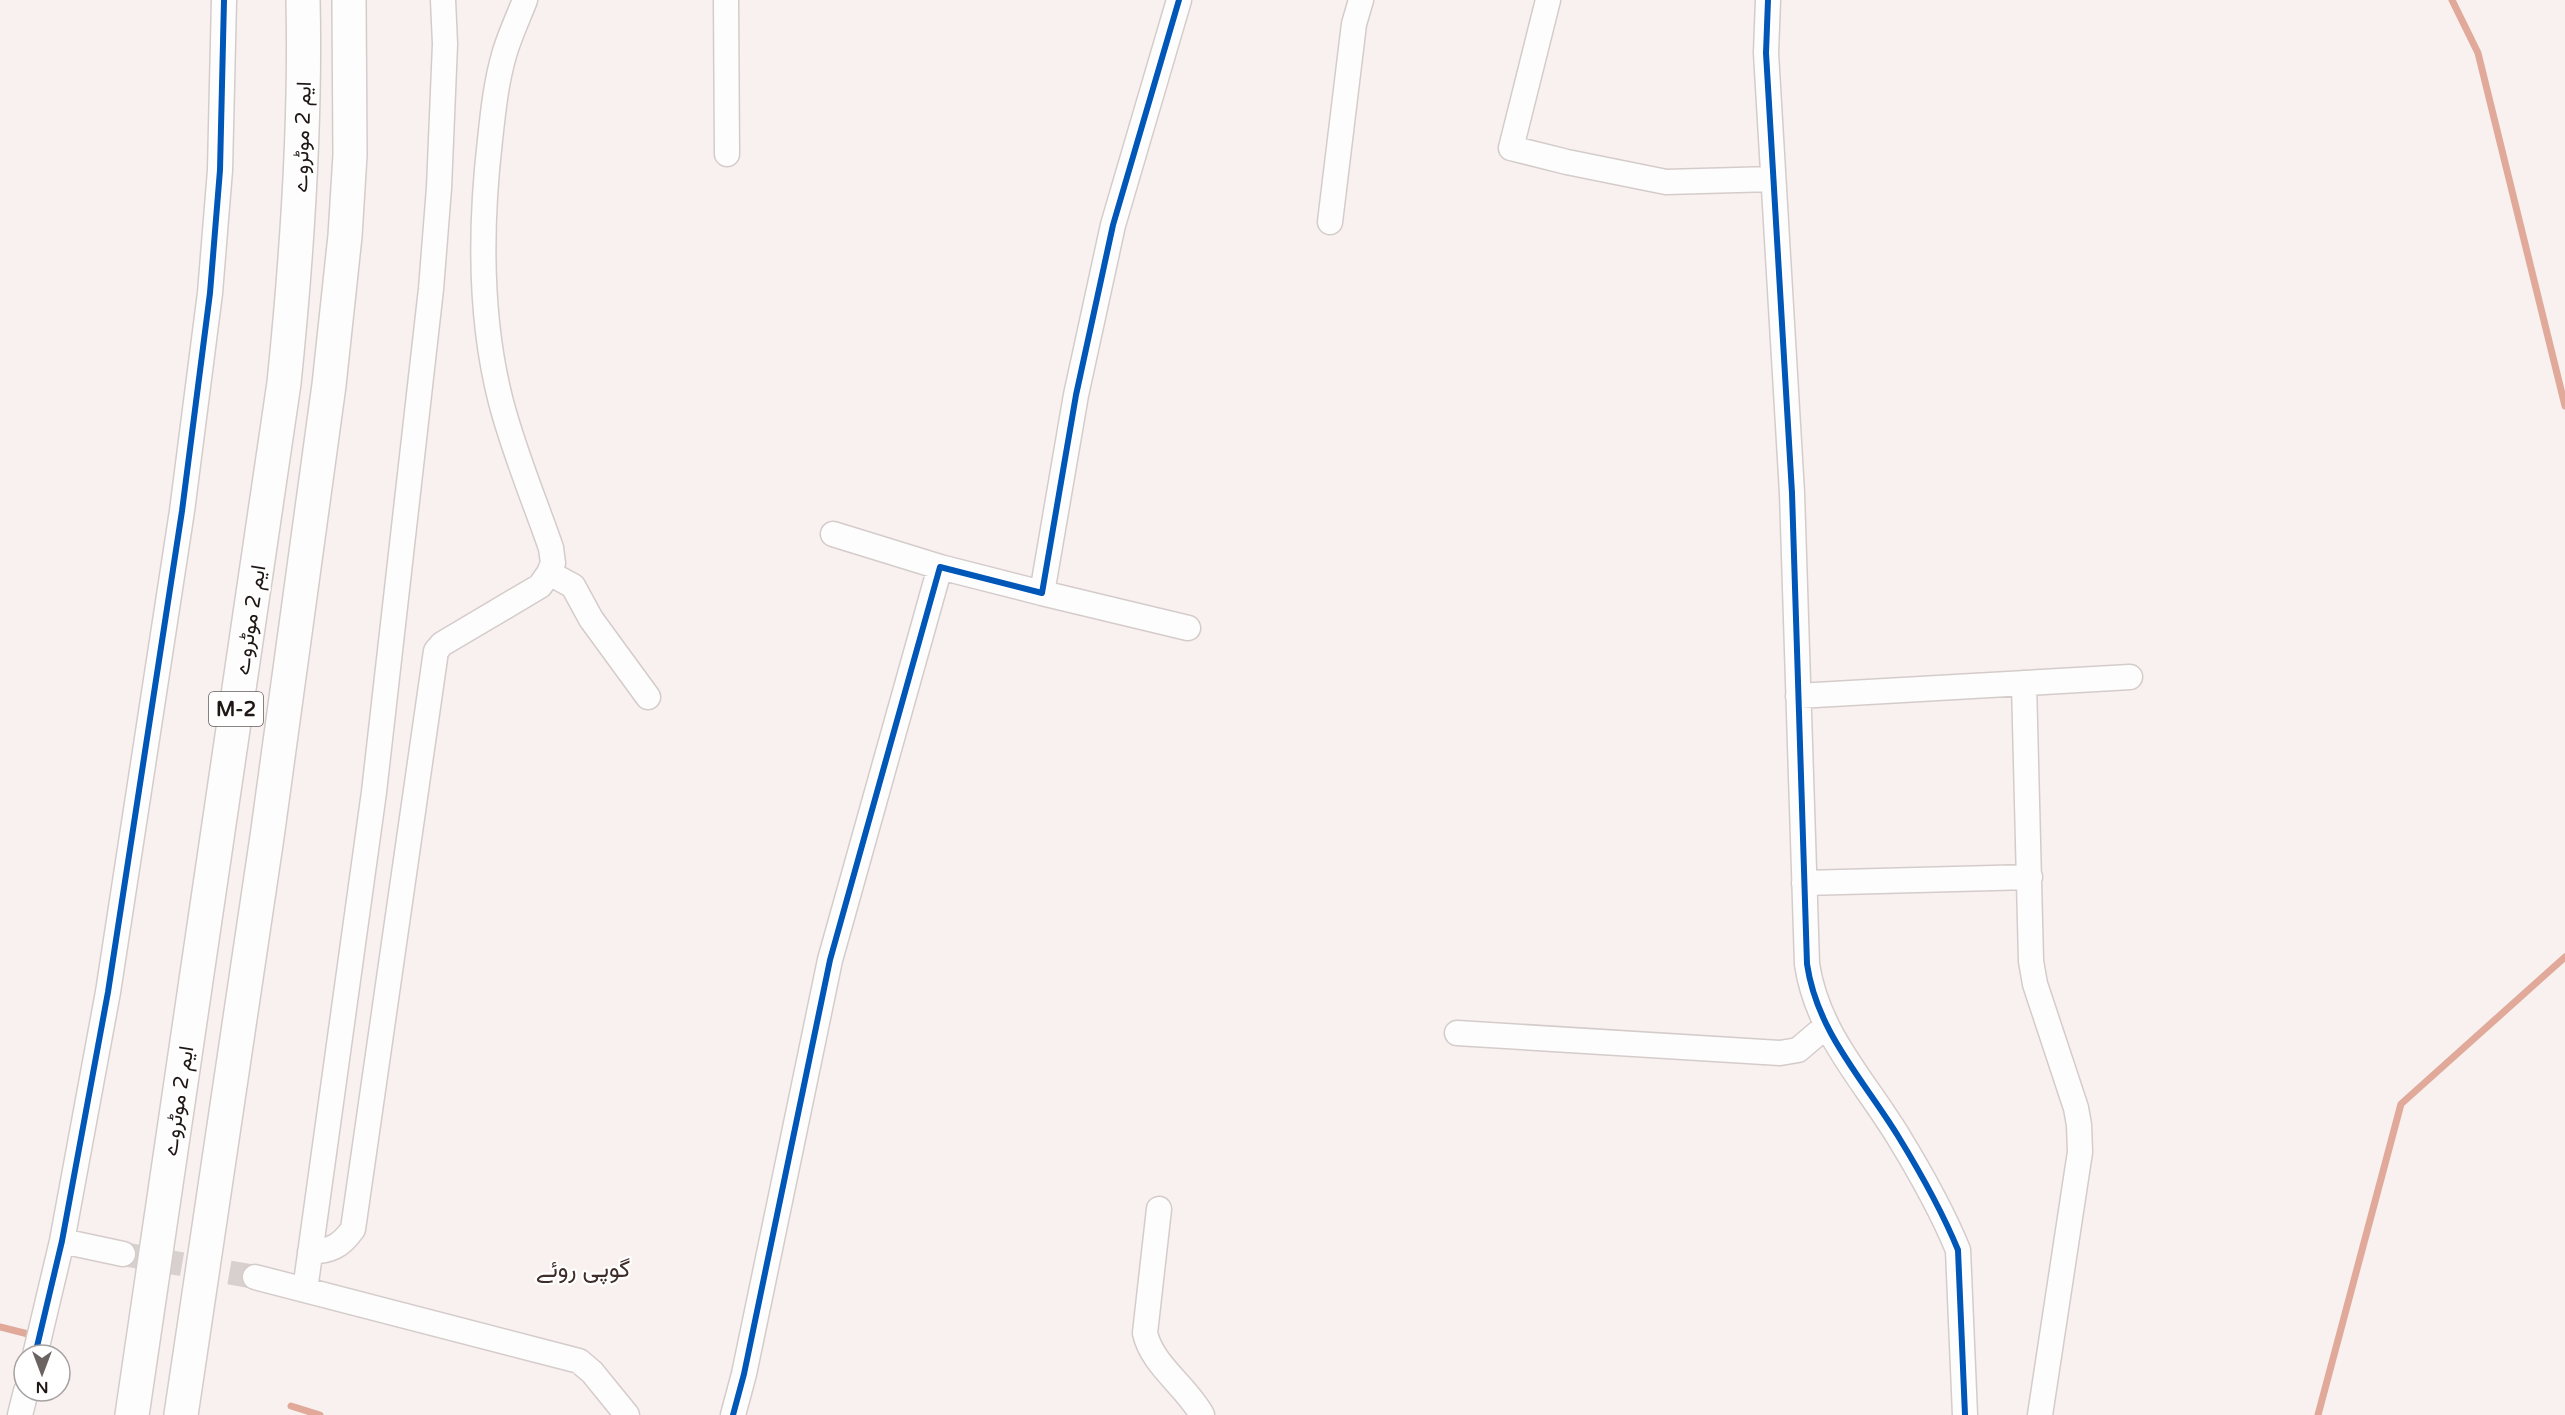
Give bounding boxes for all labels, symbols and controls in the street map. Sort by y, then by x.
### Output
street label: ایم 2 موٹروے [288,81,318,193]
street label: ایم 2 موٹروے [229,563,273,677]
road number: M-2 [209,692,263,726]
street label: ایم 2 موٹروے [157,1044,201,1158]
district label: گوپی روئے [536,1255,630,1285]
north arrow [12,1343,72,1403]
text: N [36,1377,48,1397]

